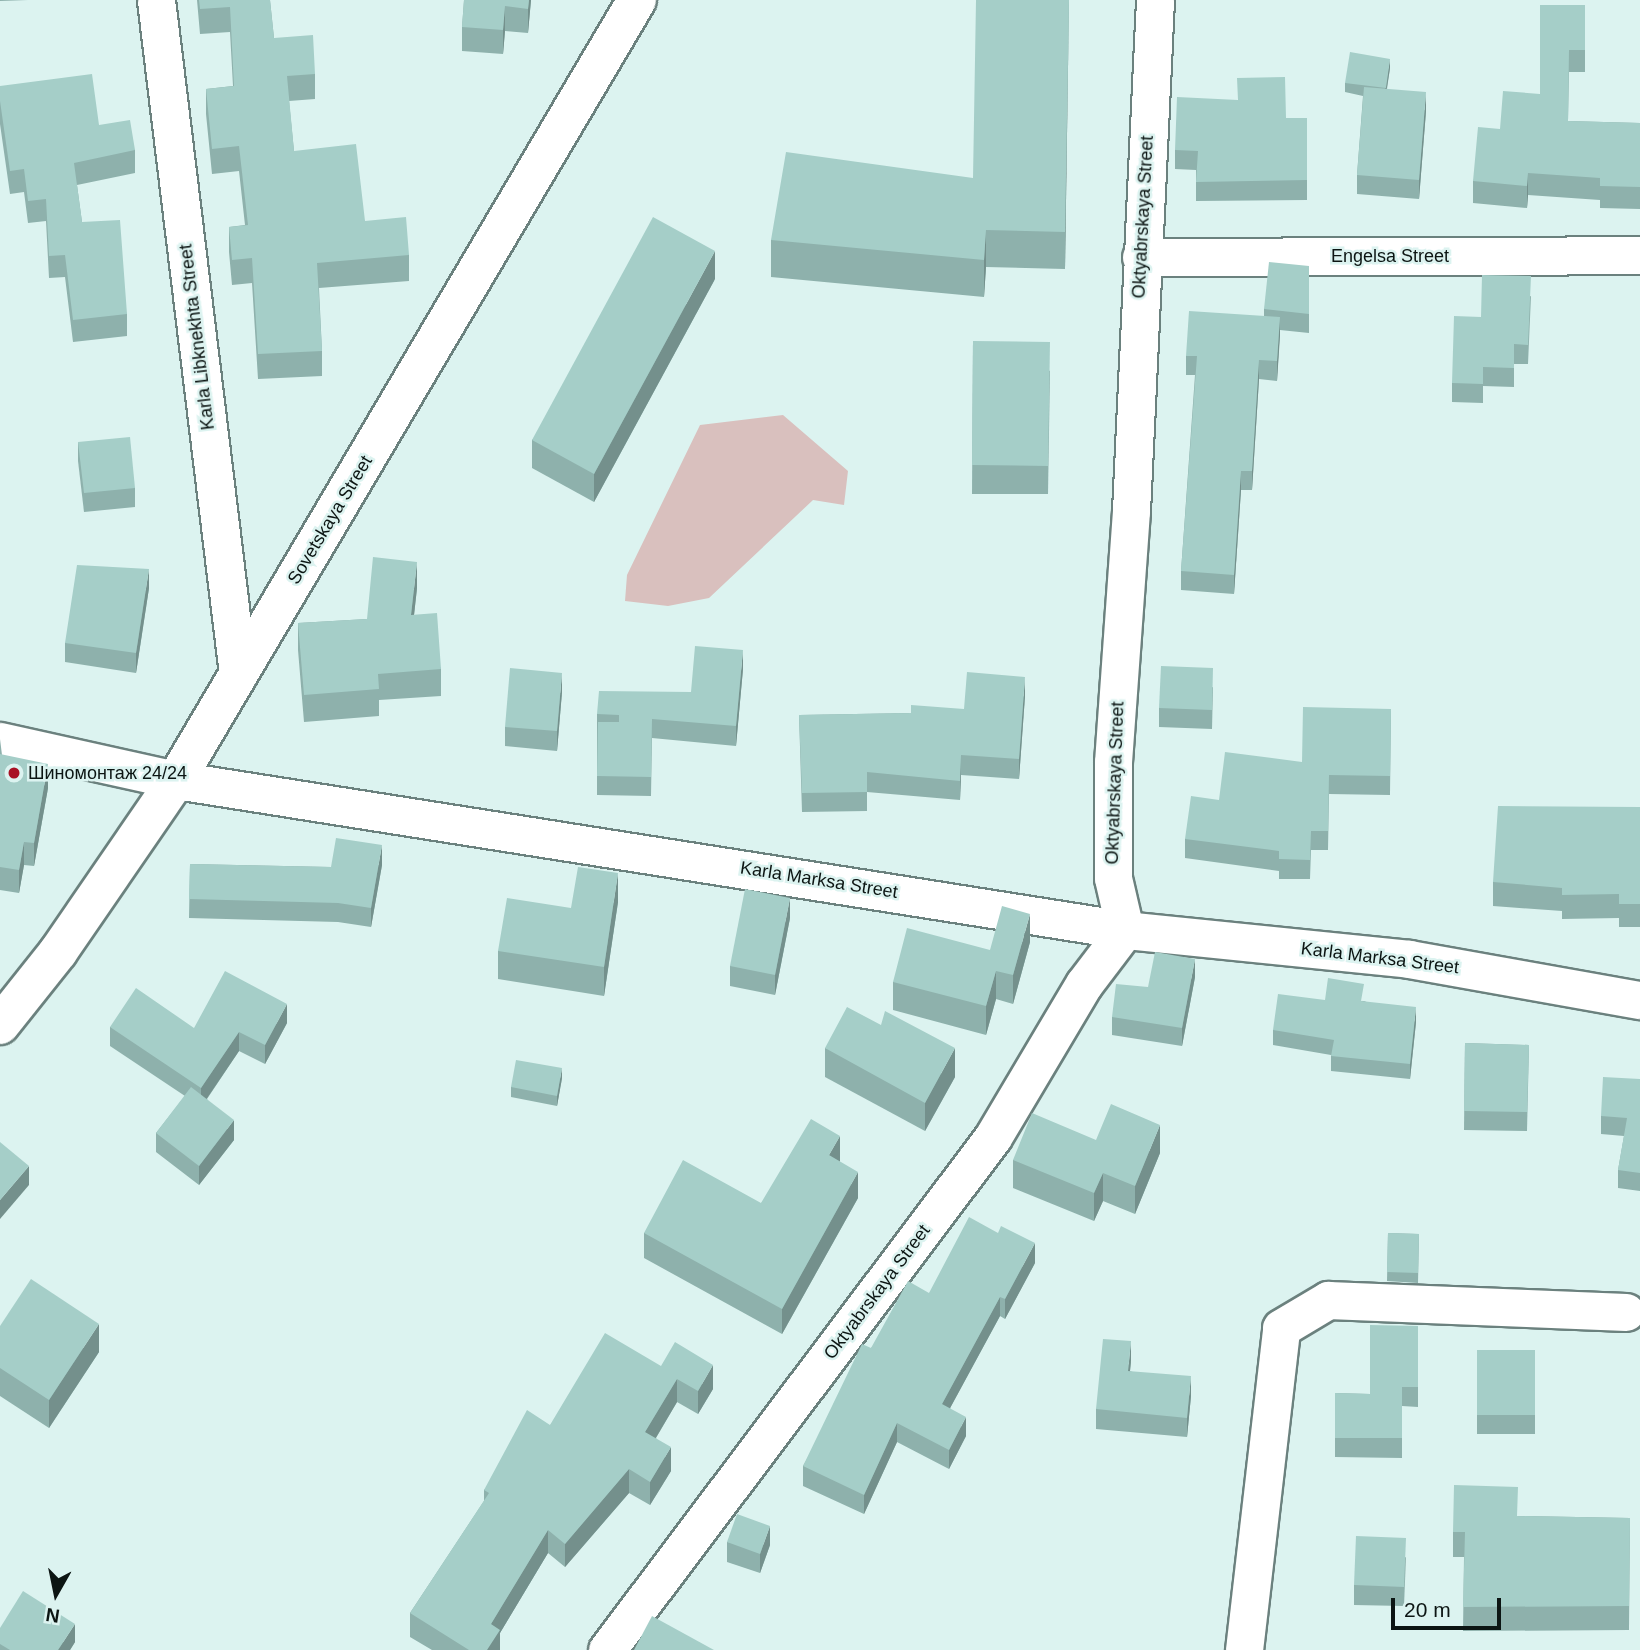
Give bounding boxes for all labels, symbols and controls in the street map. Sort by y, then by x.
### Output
street label: Oktyabrskaya Street [1128,135,1158,299]
street label: Karla Libknekhta Street [175,243,219,431]
street label: Engelsa Street [1331,245,1449,267]
street label: Sovetskaya Street [283,452,377,588]
street label: Oktyabrskaya Street [1101,701,1129,865]
place label: Шиномонтаж 24/24 [28,762,187,784]
marker: Шиномонтаж 24/24 [6,765,22,781]
street label: Karla Marksa Street [739,857,899,903]
street label: Karla Marksa Street [1300,938,1460,978]
street label: Oktyabrskaya Street [819,1220,935,1364]
north arrow [21,1559,91,1629]
scale bar [1395,1584,1505,1628]
text: 20 m [1404,1598,1451,1621]
text: N [44,1604,61,1627]

